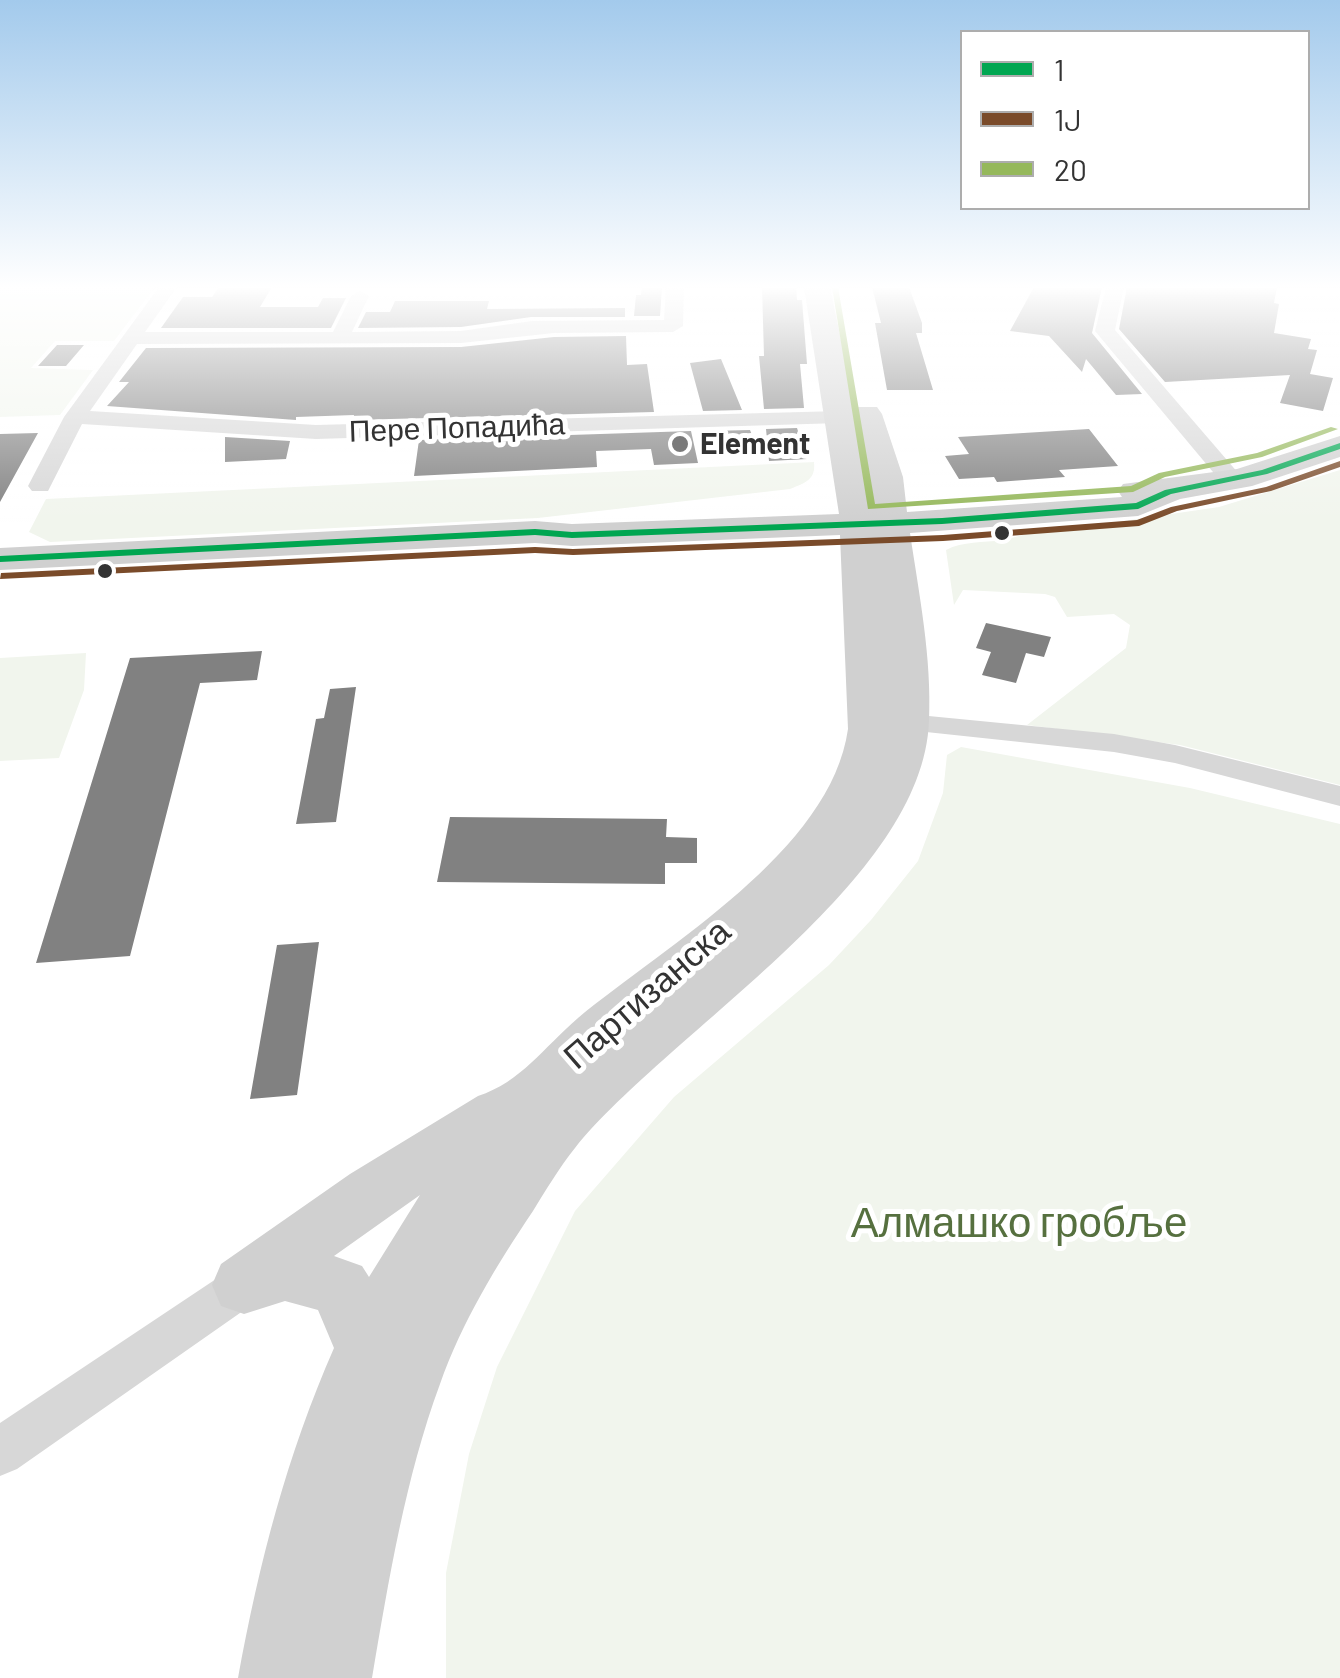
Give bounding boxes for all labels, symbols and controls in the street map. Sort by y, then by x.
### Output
legend [960,30,1310,210]
text: 1 [1054,51,1065,87]
text: 1J [1054,101,1082,137]
text: 20 [1054,151,1087,187]
street label: Пере Попадића [348,406,566,450]
place label: Element [700,426,810,462]
marker: Element [669,433,691,455]
unlabelled marker [992,523,1012,543]
unlabelled marker [95,561,115,581]
street label: Партизанска [555,910,739,1078]
park label: Алмашко гробље [851,1198,1187,1248]

